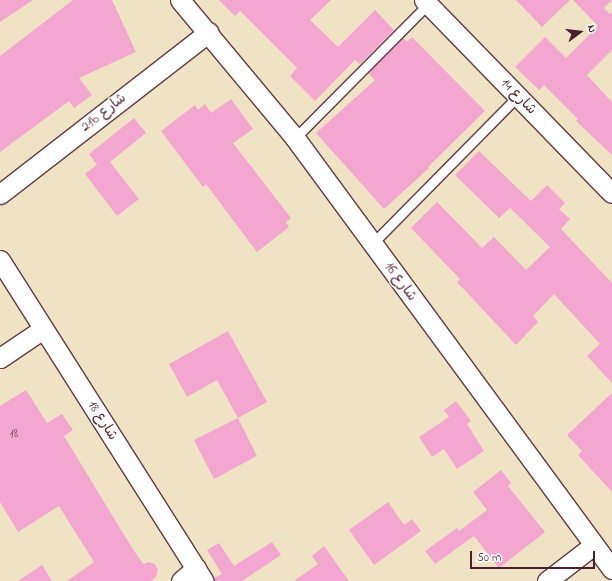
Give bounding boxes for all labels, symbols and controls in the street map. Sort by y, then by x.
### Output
north arrow [560,12,600,52]
text: N [583,23,600,35]
street label: شارع 14 [497,75,539,119]
street label: 21b شارع [78,90,130,136]
street label: شارع 16 [380,259,420,305]
street label: شارع 18 [83,398,121,444]
house number: 18 [10,428,18,442]
scale bar [472,543,597,569]
text: 50 m [477,549,501,567]

